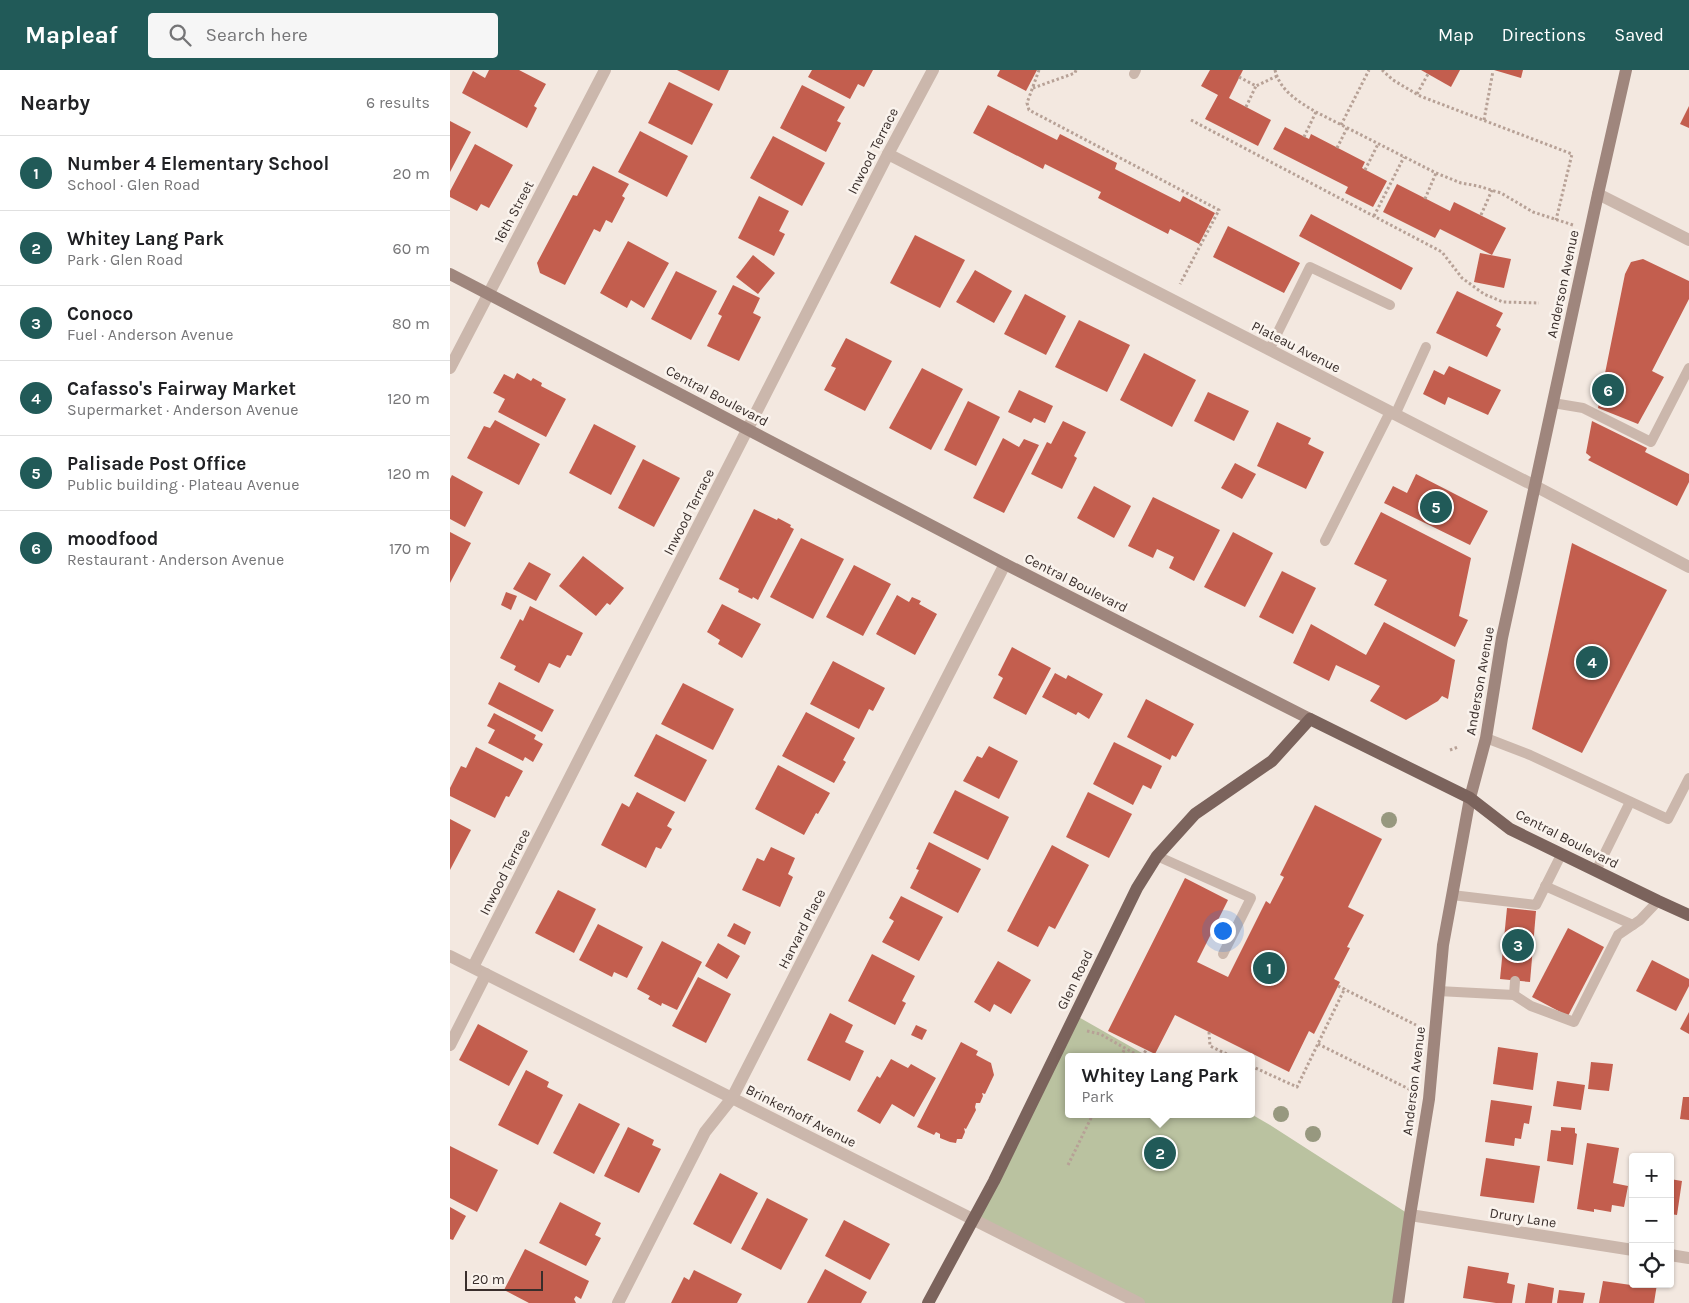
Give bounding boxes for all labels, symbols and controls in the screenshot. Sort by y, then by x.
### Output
search box [148,13,498,58]
text: Mapleaf [25,21,118,49]
icon: search [166,21,194,49]
text: Search here [206,24,308,46]
text: Map [1438,24,1474,46]
text: Directions [1502,24,1586,46]
text: Saved [1614,24,1664,46]
text: Nearby [20,91,90,115]
text: 6 results [366,93,430,112]
street label: Inwood Terrace [844,105,902,197]
text: Number 4 Elementary School [67,153,329,175]
text: 1 [33,164,39,183]
text: 20 m [392,164,430,183]
text: School · Glen Road [67,175,200,194]
street label: 16th Street [491,178,537,246]
text: Whitey Lang Park [67,228,224,250]
street label: Anderson Avenue [1543,228,1583,340]
text: 2 [31,239,41,258]
text: 60 m [393,239,430,258]
text: Park · Glen Road [67,250,183,269]
text: Conoco [67,303,133,325]
text: 3 [31,314,41,333]
text: 80 m [392,314,430,333]
street label: Plateau Avenue [1249,317,1343,377]
text: Fuel · Anderson Avenue [67,325,233,344]
street label: Central Boulevard [663,362,771,430]
pin: 6 [1592,371,1624,409]
text: Cafasso's Fairway Market [67,378,296,400]
text: 4 [31,389,41,408]
text: 120 m [387,389,430,408]
text: Supermarket · Anderson Avenue [67,400,299,419]
text: Palisade Post Office [67,453,246,475]
text: 5 [31,464,41,483]
text: 120 m [387,464,430,483]
street label: Inwood Terrace [660,466,718,558]
text: Public building · Plateau Avenue [67,475,299,494]
pin: 5 [1420,488,1452,526]
text: moodfood [67,528,158,550]
text: 6 [31,539,41,558]
text: 170 m [389,539,430,558]
text: Restaurant · Anderson Avenue [67,550,284,569]
street label: Central Boulevard [1022,550,1130,616]
street label: Anderson Avenue [1462,625,1498,737]
pin: 4 [1576,643,1608,681]
street label: Central Boulevard [1513,806,1621,872]
street label: Inwood Terrace [476,826,534,918]
street label: Harvard Place [775,886,829,972]
your location [1210,918,1236,944]
pin: 3 [1502,926,1534,964]
street label: Glen Road [1053,947,1097,1013]
pin: 1 [1253,949,1285,987]
street label: Anderson Avenue [1399,1025,1429,1137]
popup [1065,1053,1255,1118]
text: Whitey Lang Park [1081,1065,1239,1087]
street label: Brinkerhoff Avenue [743,1081,859,1151]
text: Park [1081,1087,1114,1106]
pin: 2 [1144,1134,1176,1172]
map controls [1629,1153,1674,1288]
button: + [1629,1153,1674,1198]
button: − [1629,1198,1674,1243]
street label: Drury Lane [1488,1204,1558,1232]
button: locate [1629,1243,1674,1288]
scale bar [465,1268,542,1291]
text: 20 m [472,1271,505,1288]

